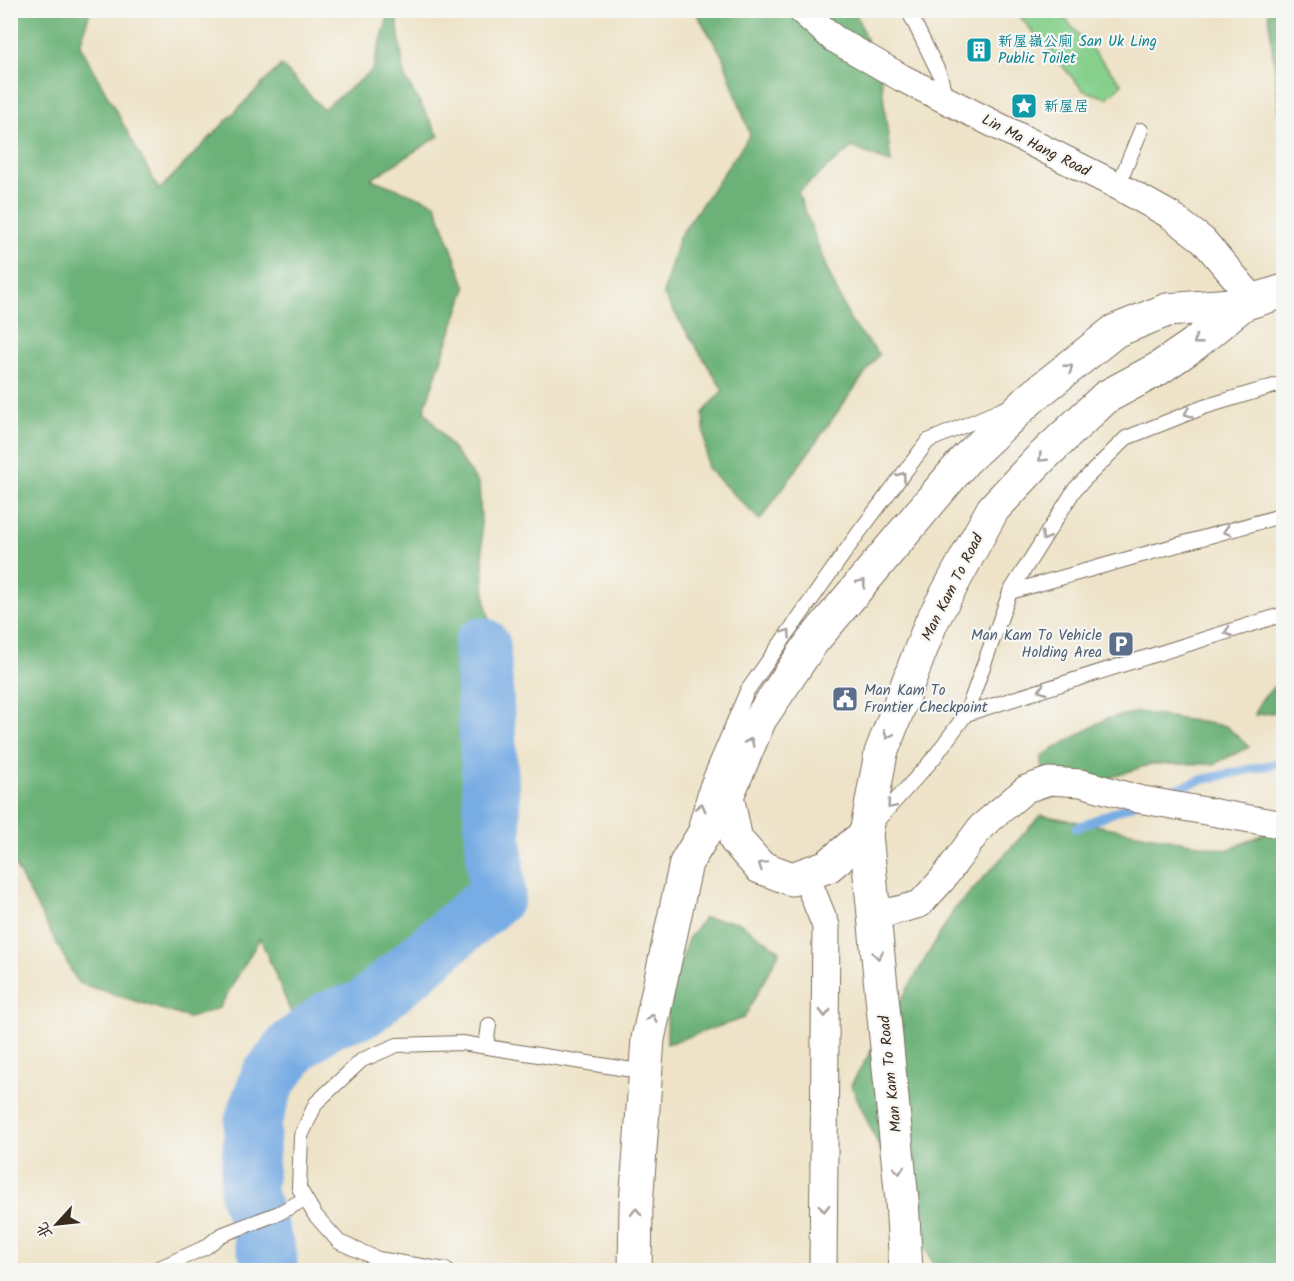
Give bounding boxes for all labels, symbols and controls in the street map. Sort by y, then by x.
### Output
place label: 新屋嶺公廁 San Uk Ling Public Toilet [998,30,1157,71]
building icon: 新屋嶺公廁 San Uk Ling Public Toilet [964,35,994,65]
place icon: 新屋居 [1009,91,1039,121]
place label: 新屋居 [1044,95,1089,119]
street label: Lin Ma Hang Road [977,108,1094,184]
one-way arrow [1193,334,1204,345]
one-way arrow [1063,364,1074,375]
one-way arrow [1183,406,1194,418]
one-way arrow [1039,450,1050,461]
one-way arrow [895,472,906,483]
one-way arrow [1222,523,1232,536]
street label: Man Kam To Road [915,529,991,645]
one-way arrow [1040,531,1052,541]
one-way arrow [855,579,866,590]
place label: Man Kam To Vehicle Holding Area [971,624,1102,665]
one-way arrow [1223,624,1234,637]
one-way arrow [780,629,791,640]
parking icon: Man Kam To Vehicle Holding Area [1106,629,1136,659]
place label: Man Kam To Frontier Checkpoint [864,679,988,720]
one-way arrow [1037,683,1048,696]
public building icon: Man Kam To Frontier Checkpoint [830,684,860,714]
one-way arrow [883,729,895,740]
one-way arrow [743,738,755,749]
one-way arrow [887,798,898,809]
one-way arrow [694,802,706,813]
one-way arrow [757,861,768,872]
one-way arrow [871,950,884,960]
one-way arrow [819,1008,831,1017]
one-way arrow [645,1013,658,1023]
street label: Man Kam To Road [873,1014,909,1134]
one-way arrow [893,1165,905,1175]
north arrow [27,1194,87,1254]
one-way arrow [818,1203,830,1212]
one-way arrow [630,1208,642,1217]
text: 北 [30,1217,60,1243]

